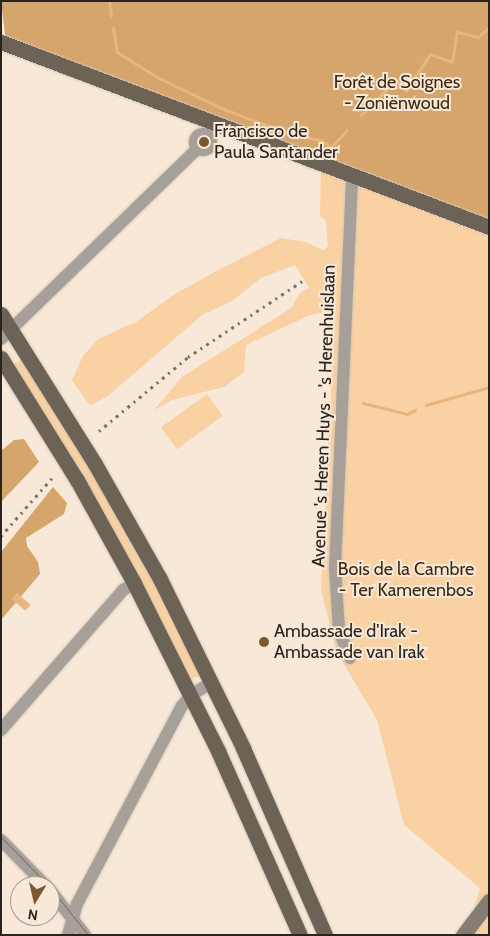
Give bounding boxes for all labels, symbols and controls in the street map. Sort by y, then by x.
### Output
park label: Forêt de Soignes - Zoniënwoud [334,72,460,115]
place label: Francisco de Paula Santander [214,121,338,163]
marker: Francisco de Paula Santander [198,136,210,148]
street label: Avenue 's Heren Huys - 's Herenhuislaan [308,264,340,568]
park label: Bois de la Cambre - Ter Kamerenbos [338,559,474,602]
place label: Ambassade d'Irak - Ambassade van Irak [274,621,424,664]
marker: Ambassade d'Irak - Ambassade van Irak [258,636,270,648]
north arrow [10,876,60,926]
text: N [27,905,39,924]

